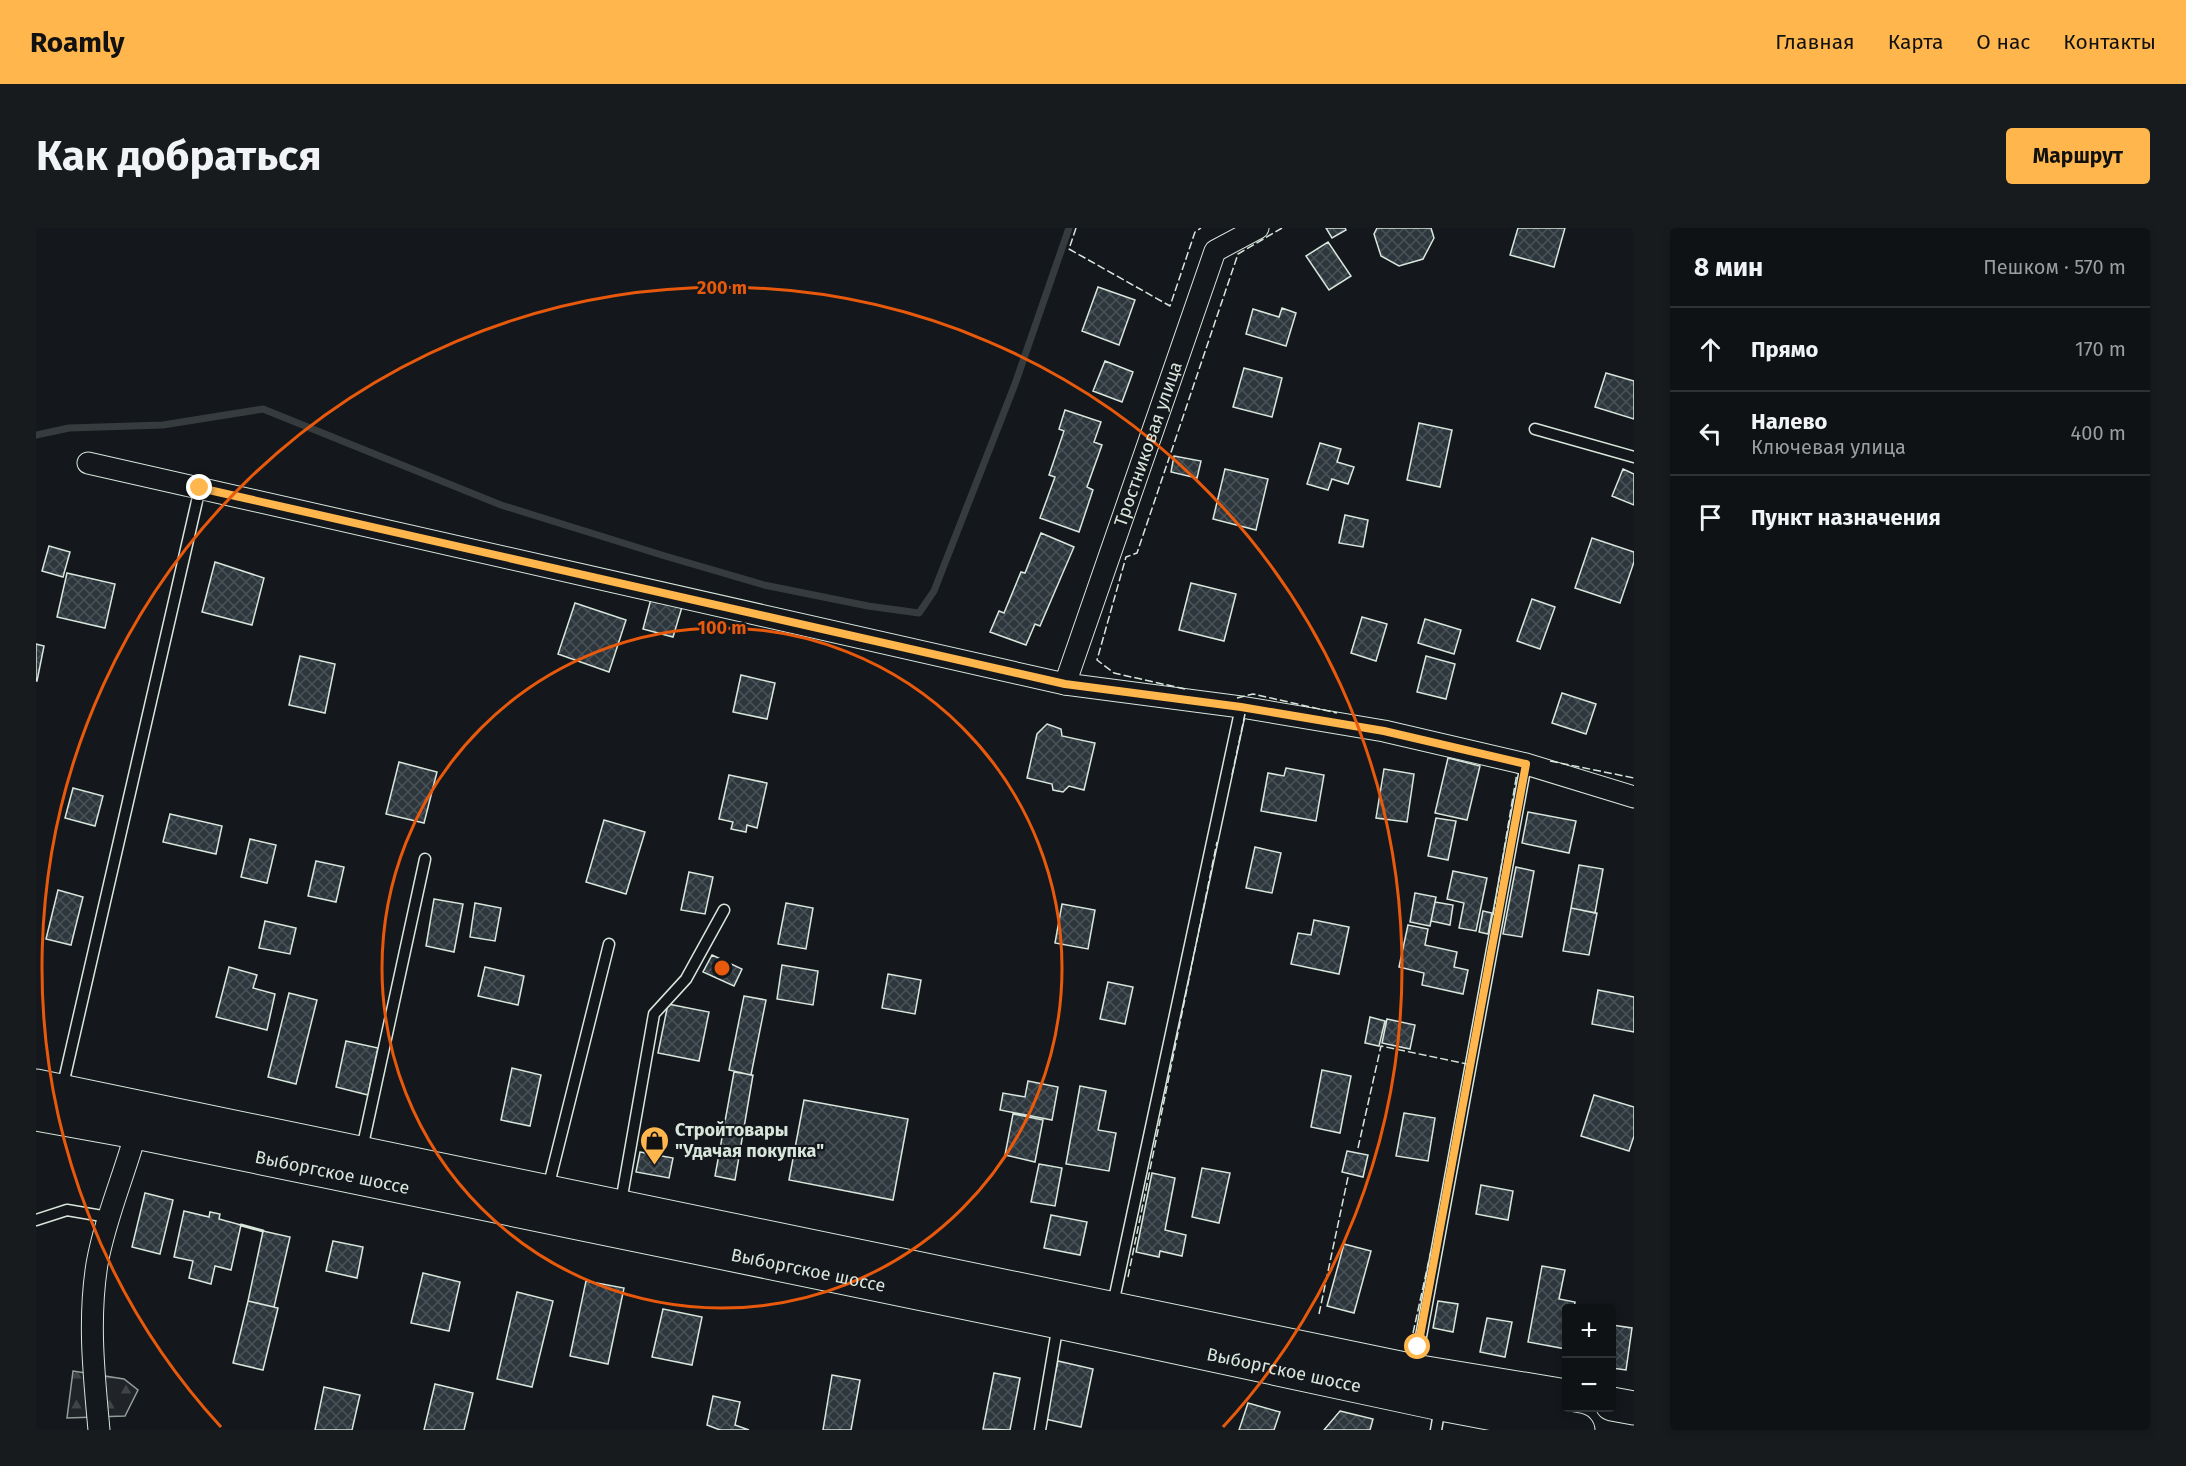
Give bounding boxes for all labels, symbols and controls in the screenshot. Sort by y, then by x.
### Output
text: Roamly [30,26,124,59]
text: Главная [1775,29,1855,55]
text: Карта [1888,29,1943,55]
text: О нас [1976,29,2030,55]
text: Контакты [2063,29,2156,55]
button: Маршрут [2006,128,2150,184]
text: Как добраться [36,131,322,181]
text: 8 мин [1694,252,1763,283]
text: Пешком · 570 m [1983,255,2126,279]
text: 200 m [697,277,747,299]
icon: ahead [1694,333,1727,366]
text: Прямо [1751,336,1818,363]
text: 170 m [2075,337,2126,361]
street label: Тростниковая улица [1109,359,1187,529]
text: Налево [1751,408,1827,435]
icon: left [1694,417,1727,450]
text: 400 m [2071,421,2126,445]
text: Ключевая улица [1751,435,1906,459]
route end [186,474,212,500]
icon: arrive [1694,501,1727,534]
text: Пункт назначения [1751,504,1941,531]
text: 100 m [698,617,746,639]
centre of rings [712,958,732,978]
place label: Cтройтовары "Удачая покупка" [675,1119,824,1162]
shop icon: Cтройтовары "Удачая покупка" [638,1124,670,1166]
street label: Выборгское шоссе [253,1146,411,1199]
street label: Выборгское шоссе [729,1244,887,1297]
map controls [1562,1304,1616,1412]
button: + [1562,1304,1616,1358]
route start [1404,1333,1430,1359]
street label: Выборгское шоссе [1205,1343,1363,1398]
button: − [1562,1358,1616,1412]

